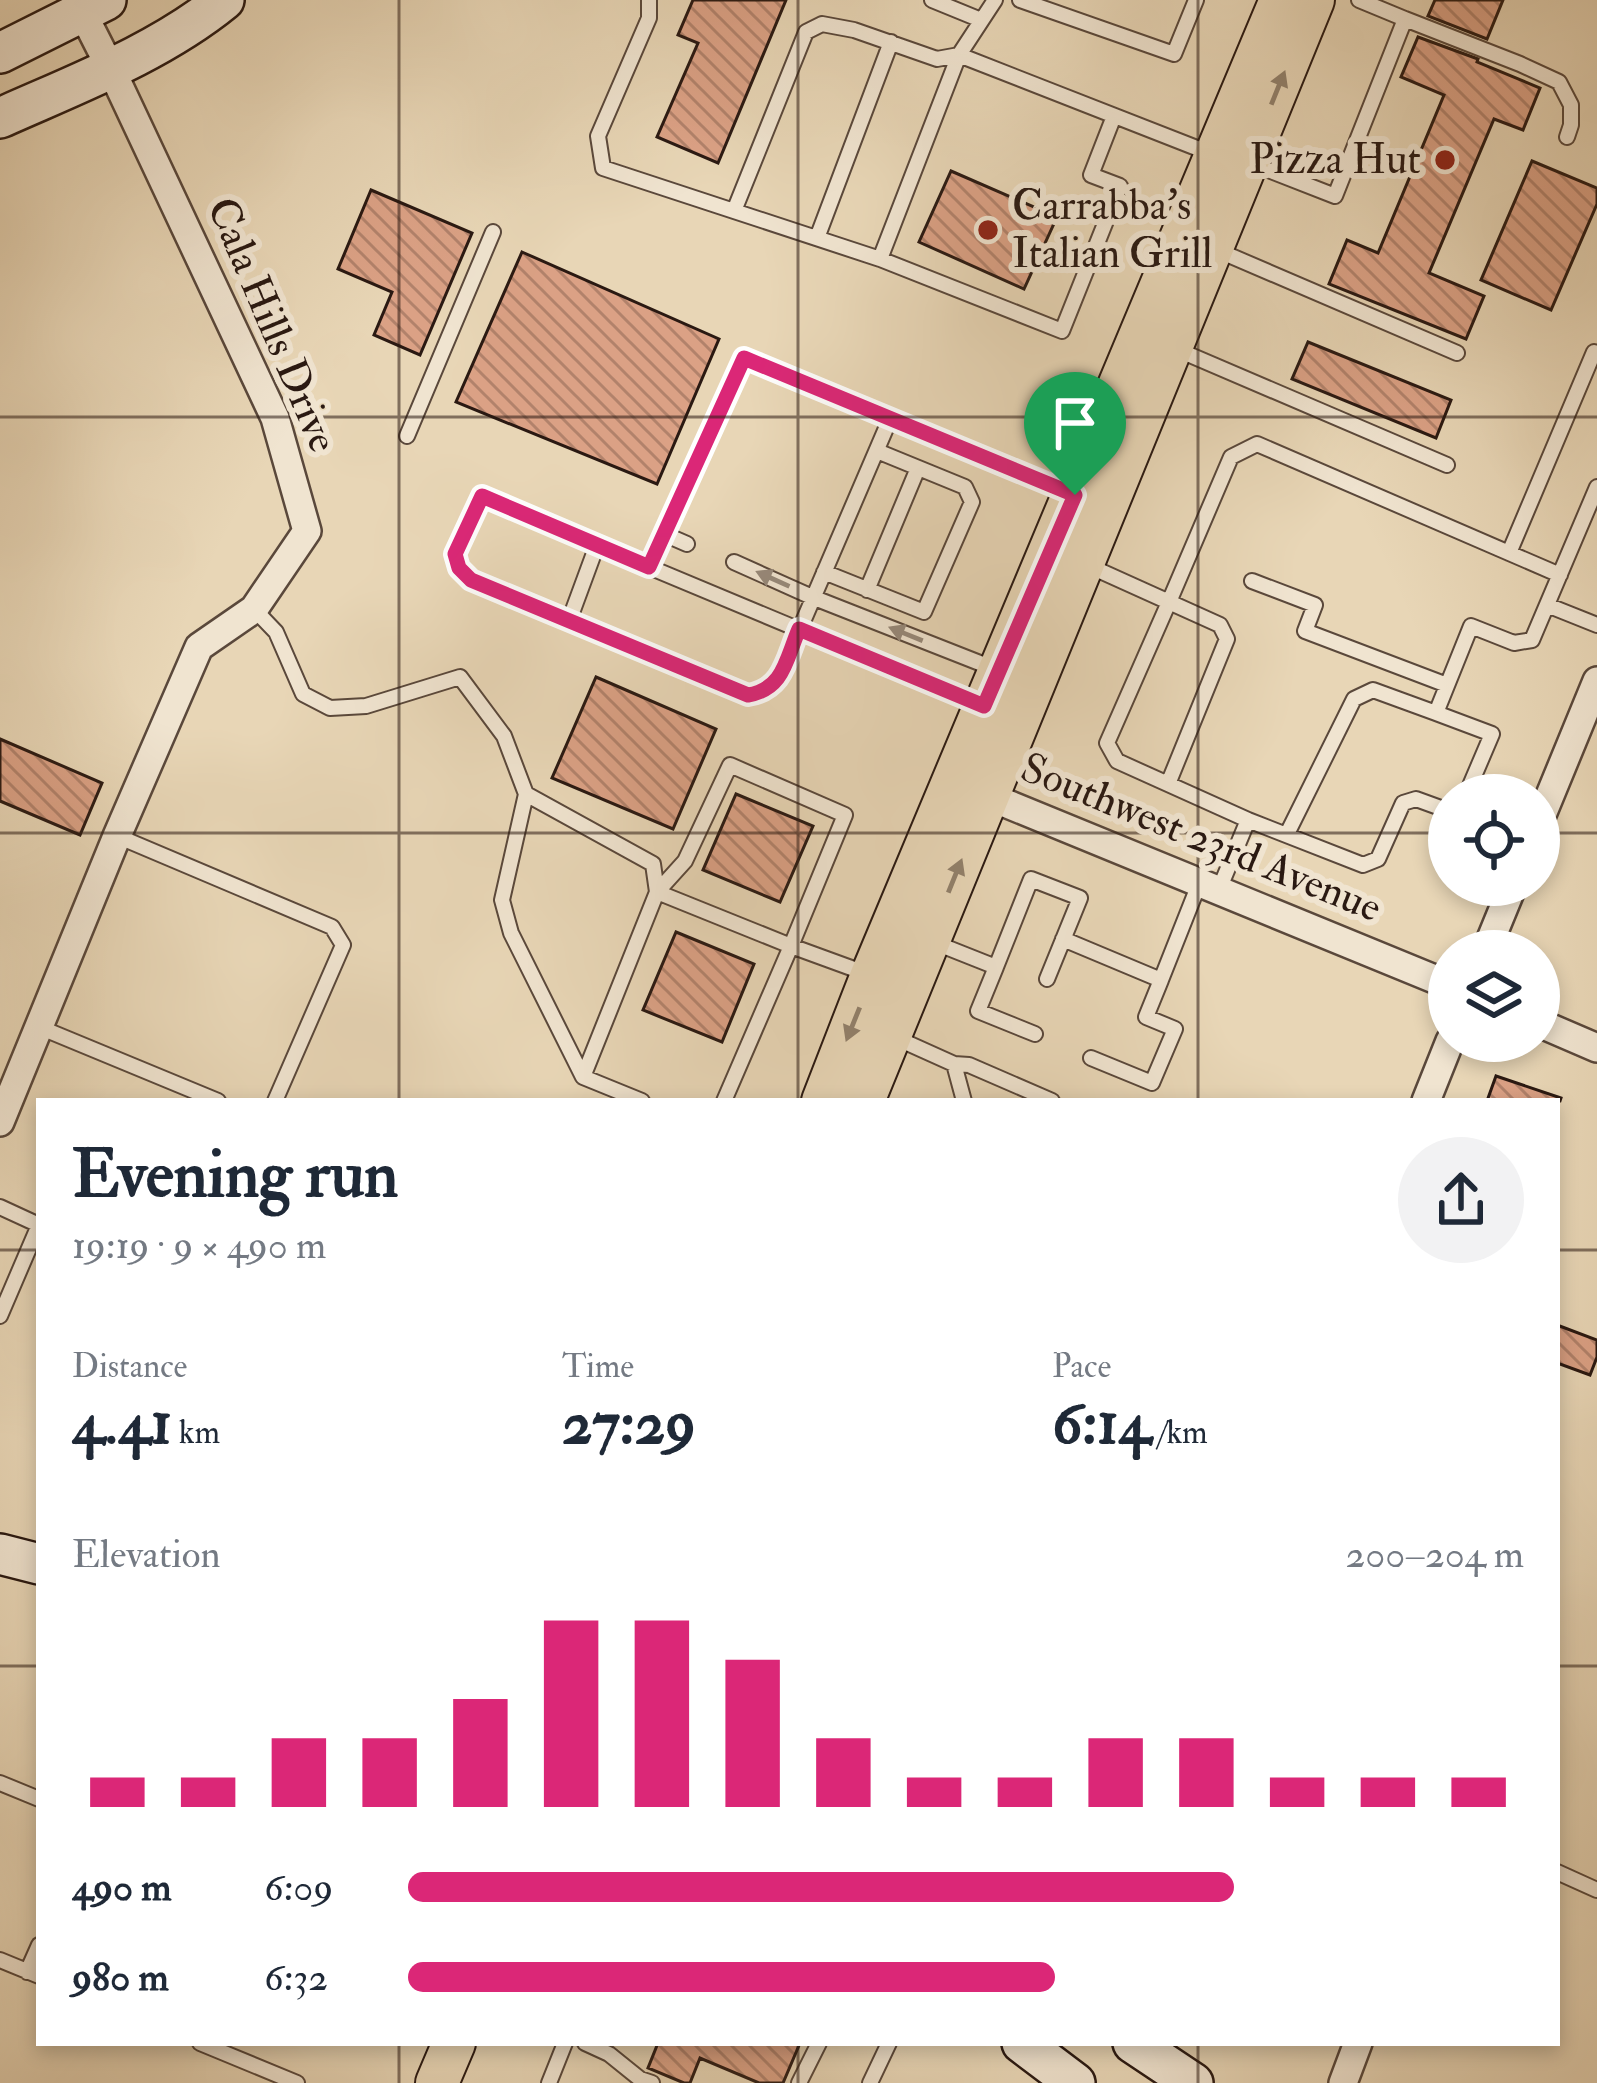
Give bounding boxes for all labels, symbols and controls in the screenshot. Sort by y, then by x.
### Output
one-way arrow [1269,69,1288,105]
place label: Pizza Hut [1249,134,1421,186]
marker: Pizza Hut [1432,147,1458,173]
place label: Carrabba's Italian Grill [1012,180,1213,280]
street label: Cala Hills Drive [195,190,349,460]
marker: Carrabba's Italian Grill [975,217,1001,243]
pin [1024,372,1126,495]
icon: arrive [1042,390,1108,456]
one-way arrow [755,569,790,589]
one-way arrow [887,623,923,642]
street label: Southwest 23rd Avenue [1013,742,1389,934]
map controls [1428,774,1560,1062]
button: locate [1428,774,1560,906]
one-way arrow [946,858,965,894]
button: layers [1428,930,1560,1062]
one-way arrow [843,1007,862,1043]
text: Evening run [72,1134,398,1217]
button: share [1398,1137,1524,1263]
text: 19:19 · 9 × 490 m [72,1221,326,1270]
text: Distance [72,1346,187,1387]
text: Time [562,1346,634,1387]
text: Pace [1052,1346,1111,1387]
text: 4.41 [72,1387,172,1462]
text: 27:29 [562,1387,696,1462]
text: 6:14 [1052,1387,1151,1462]
text: km [172,1412,220,1453]
text: /km [1151,1412,1208,1453]
text: Elevation [72,1530,221,1579]
text: 200–204 m [1345,1530,1524,1579]
text: 490 m [72,1863,171,1912]
text: 6:09 [264,1863,333,1912]
text: 980 m [72,1953,169,2002]
text: 6:32 [264,1953,328,2002]

